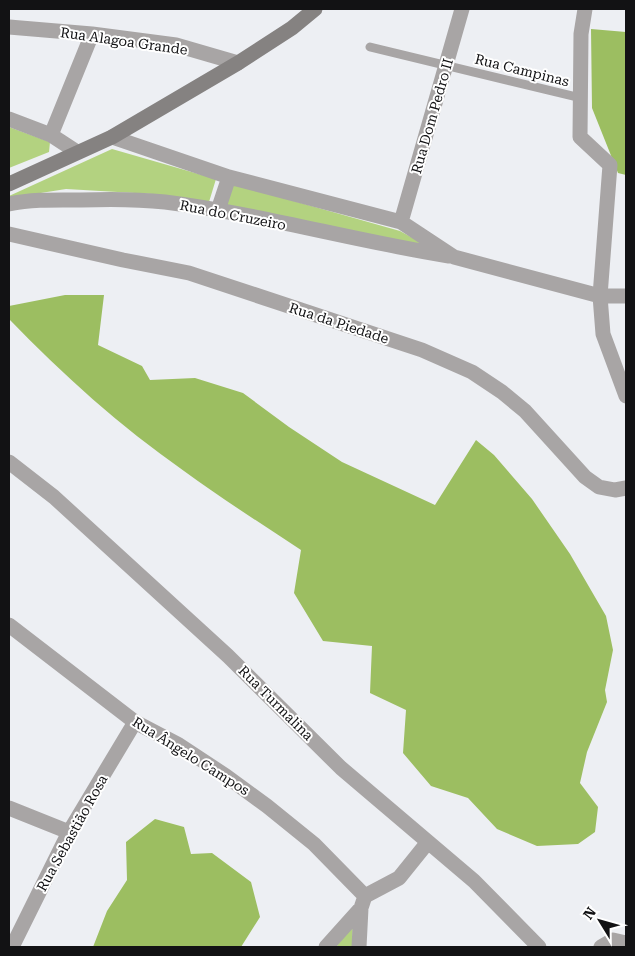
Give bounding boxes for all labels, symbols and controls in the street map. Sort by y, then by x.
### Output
street label: Rua Alagoa Grande [59,24,189,58]
street label: Rua Campinas [473,51,571,90]
street label: Rua Dom Pedro II [408,57,456,175]
street label: Rua do Cruzeiro [178,197,288,233]
street label: Rua da Piedade [287,299,391,347]
street label: Rua Turmalina [235,662,317,744]
street label: Rua Ângelo Campos [130,714,253,799]
street label: Rua Sebastião Rosa [33,772,111,894]
north arrow [575,896,625,946]
text: N [580,904,599,922]

